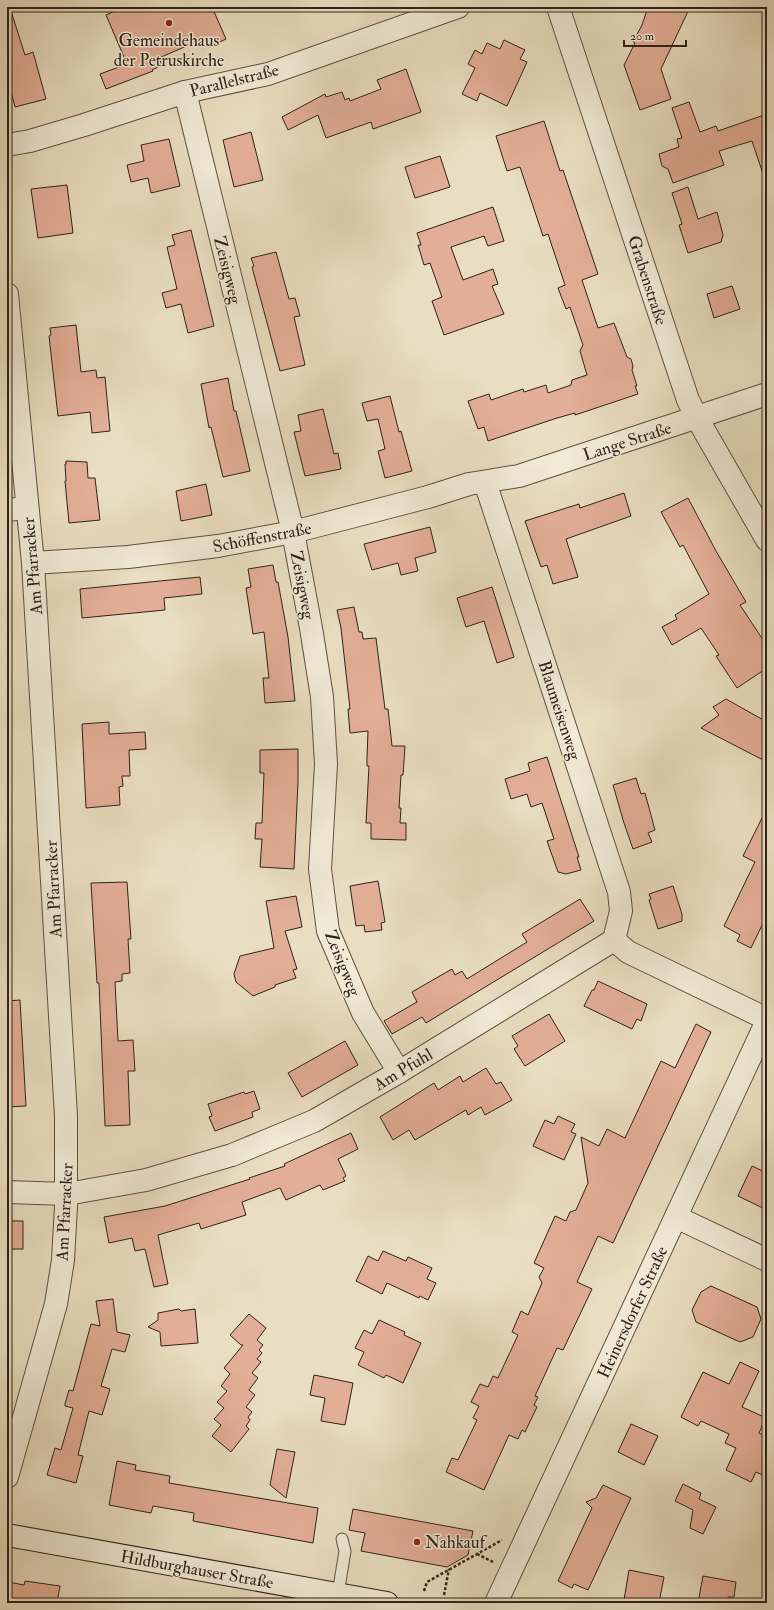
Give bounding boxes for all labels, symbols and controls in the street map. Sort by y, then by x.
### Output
marker: Gemeindehaus der Petruskirche [164,18,174,28]
scale bar [624,22,686,48]
text: 20 m [630,29,655,44]
place label: Gemeindehaus der Petruskirche [114,30,224,71]
street label: Parallelstraße [187,59,281,102]
street label: Grabenstraße [623,233,672,328]
street label: Zeisigweg [209,234,246,307]
street label: Lange Straße [580,417,674,466]
street label: Am Pfarracker [18,516,47,617]
street label: Schöffenstraße [211,518,313,557]
street label: Zeisigweg [286,549,320,622]
street label: Blaumeisenweg [534,658,586,763]
street label: Am Pfarracker [40,839,67,939]
street label: Zeisigweg [320,927,365,1000]
street label: Am Pfuhl [369,1043,437,1096]
street label: Am Pfarracker [51,1162,78,1262]
street label: Heinersdorfer Straße [593,1243,672,1382]
place label: Nahkauf [425,1532,487,1553]
marker: Nahkauf [412,1537,422,1547]
street label: Hildburghauser Straße [119,1546,275,1593]

